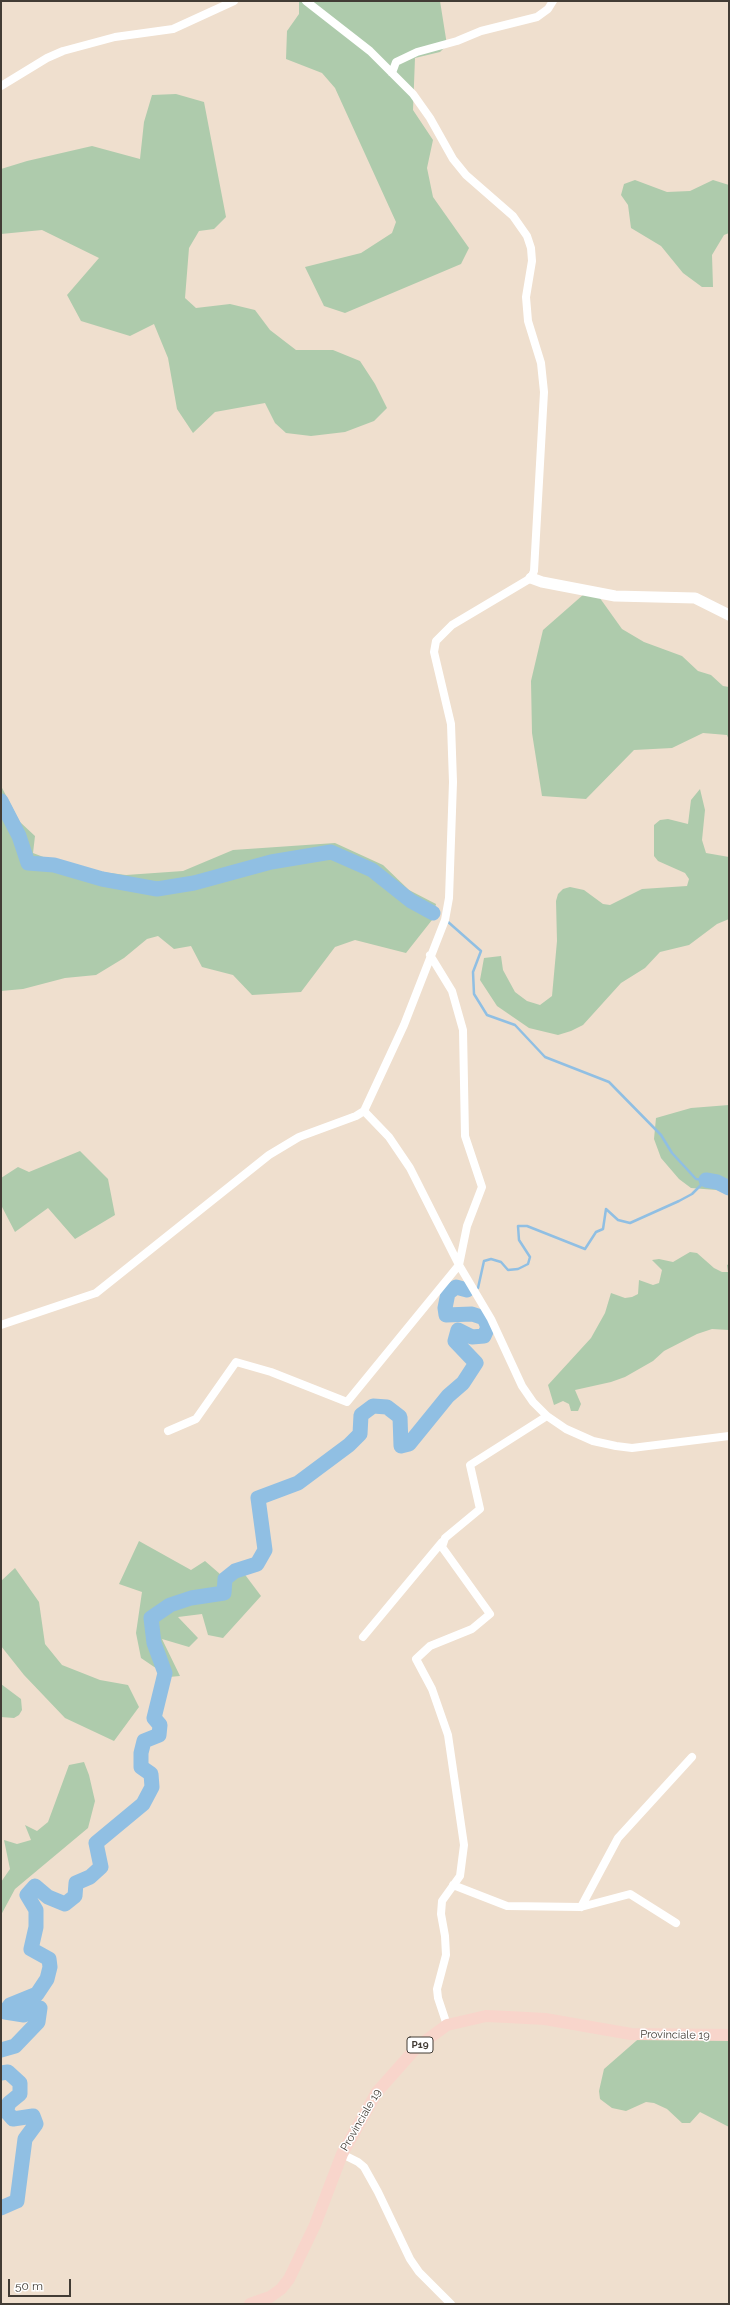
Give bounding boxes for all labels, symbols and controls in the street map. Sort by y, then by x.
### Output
street label: Provinciale 19 [640,2028,710,2042]
road number: P19 [407,2037,433,2053]
street label: Provinciale 19 [338,2087,384,2153]
scale bar [10,2271,73,2297]
text: 50 m [15,2279,43,2293]

